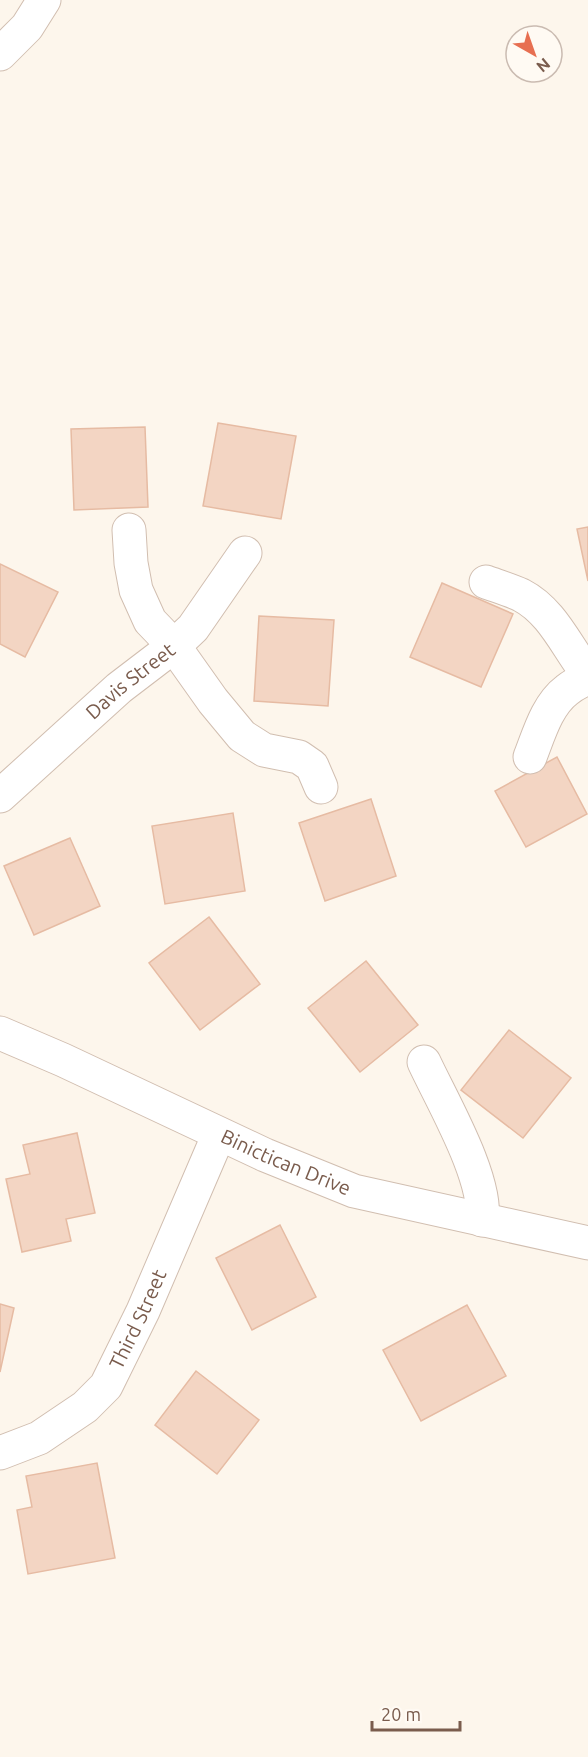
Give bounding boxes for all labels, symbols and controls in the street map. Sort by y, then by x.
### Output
north arrow [504,24,564,84]
text: N [533,55,554,76]
street label: Davis Street [81,637,179,724]
street label: Binictican Drive [218,1124,354,1200]
street label: Third Street [104,1266,171,1373]
scale bar [372,1694,460,1732]
text: 20 m [381,1704,421,1724]

